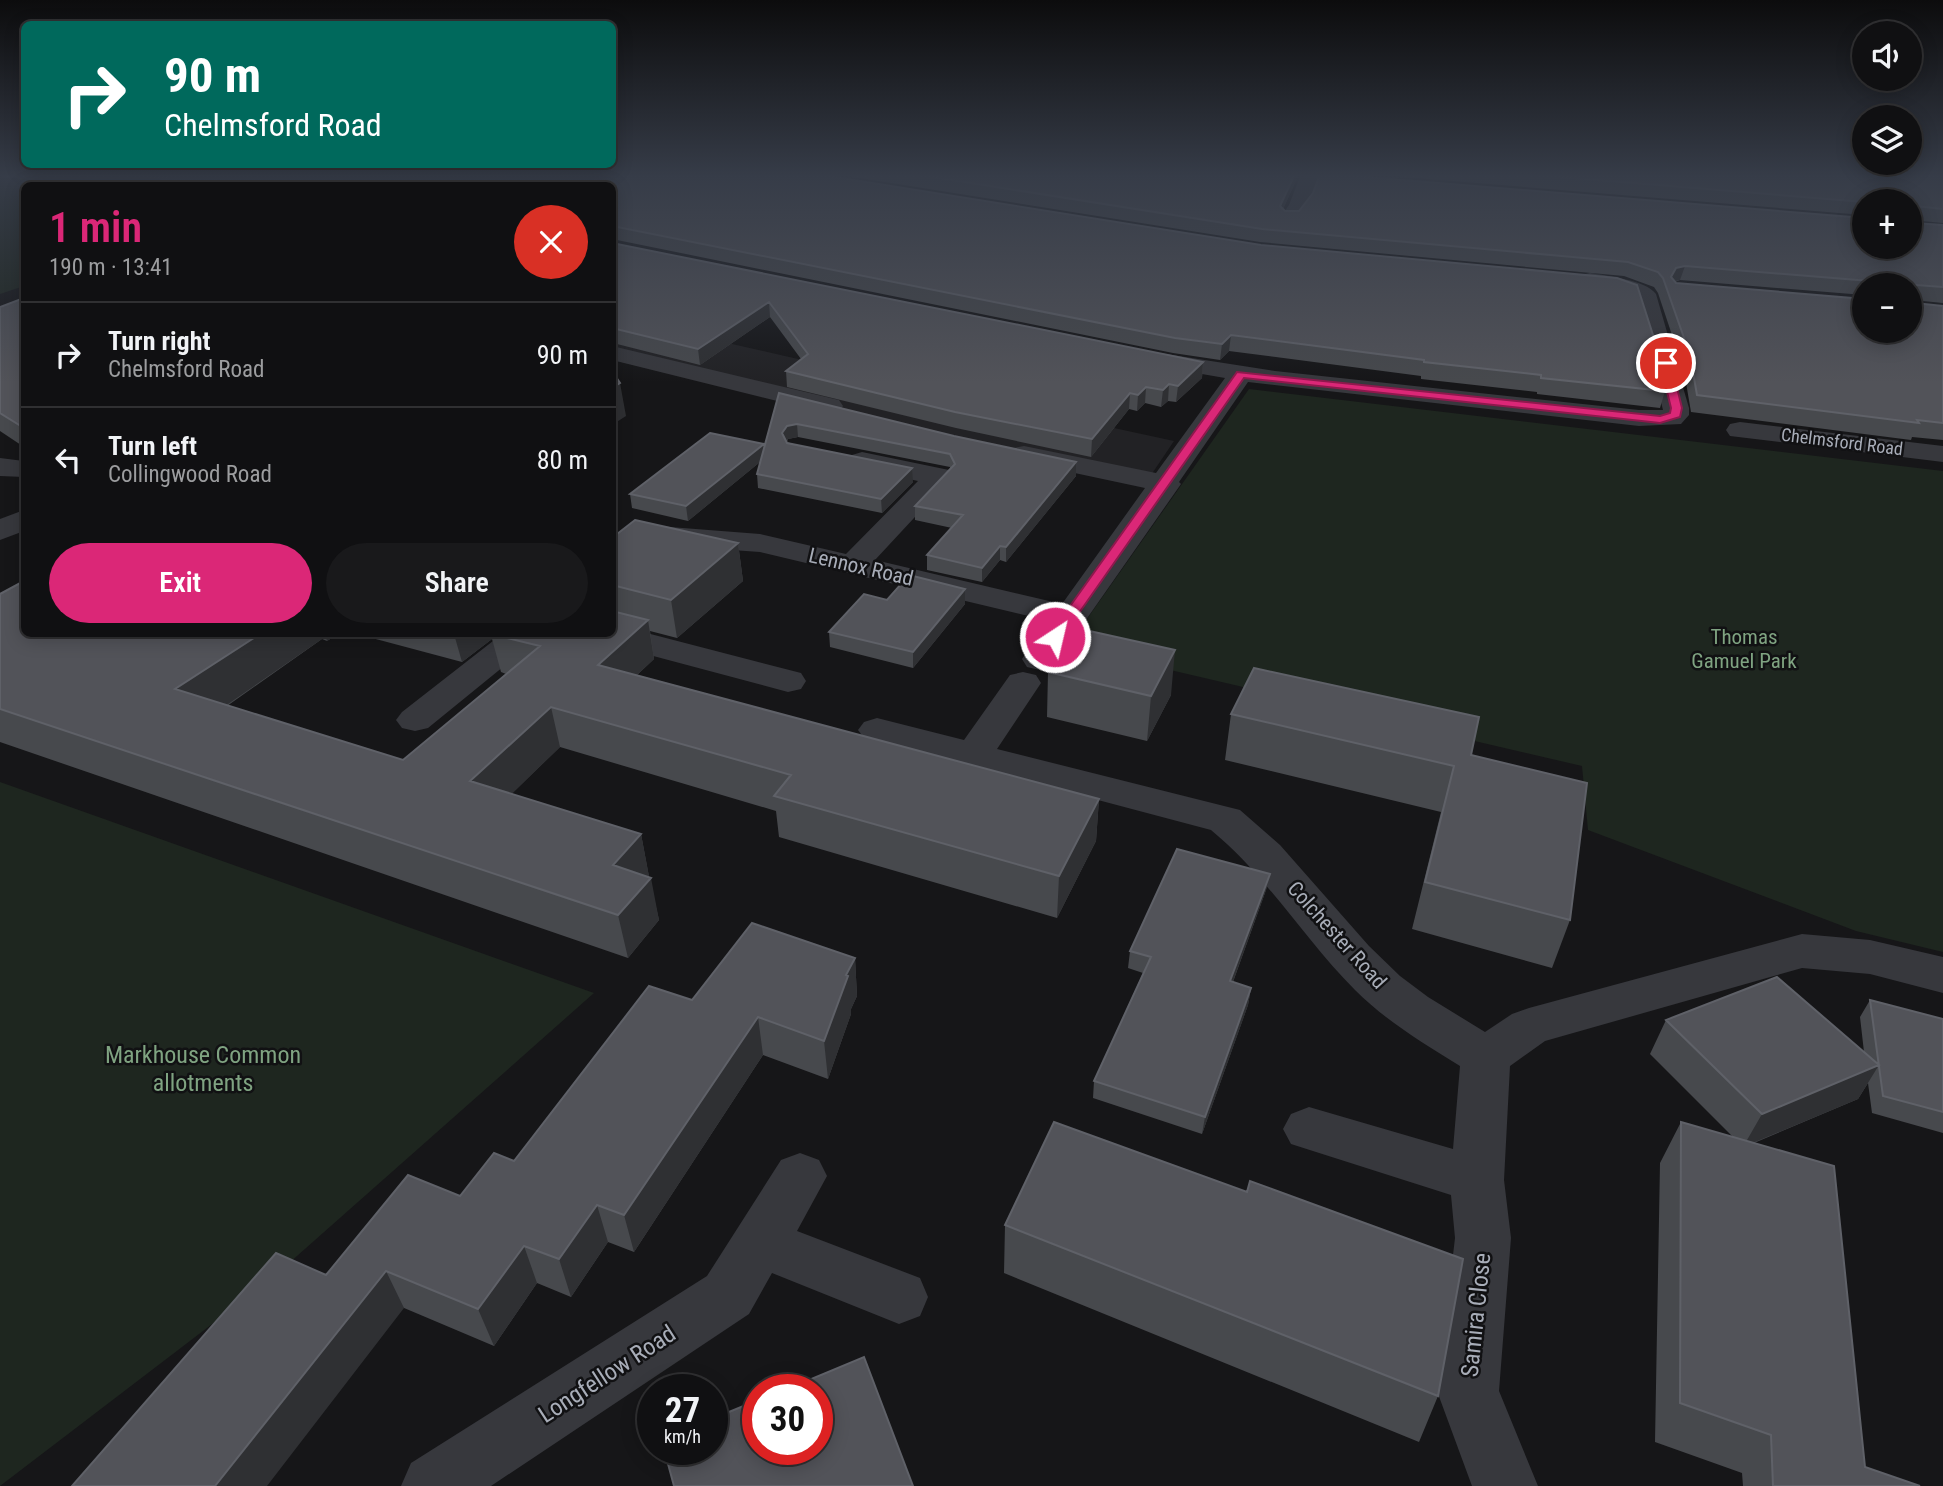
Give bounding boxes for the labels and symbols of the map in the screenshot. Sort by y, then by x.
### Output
pin [1636,333,1696,393]
street label: Chelmsford Road [1780,424,1904,459]
street label: Lennox Road [806,543,916,591]
position arrow [1018,600,1092,674]
park label: Thomas Gamuel Park [1691,625,1797,673]
street label: Colchester Road [1283,876,1391,994]
park label: Markhouse Common allotments [105,1041,301,1097]
street label: Samira Close [1456,1252,1496,1378]
street label: Longfellow Road [533,1319,681,1429]
speed limit sign: 30 [742,1374,833,1465]

